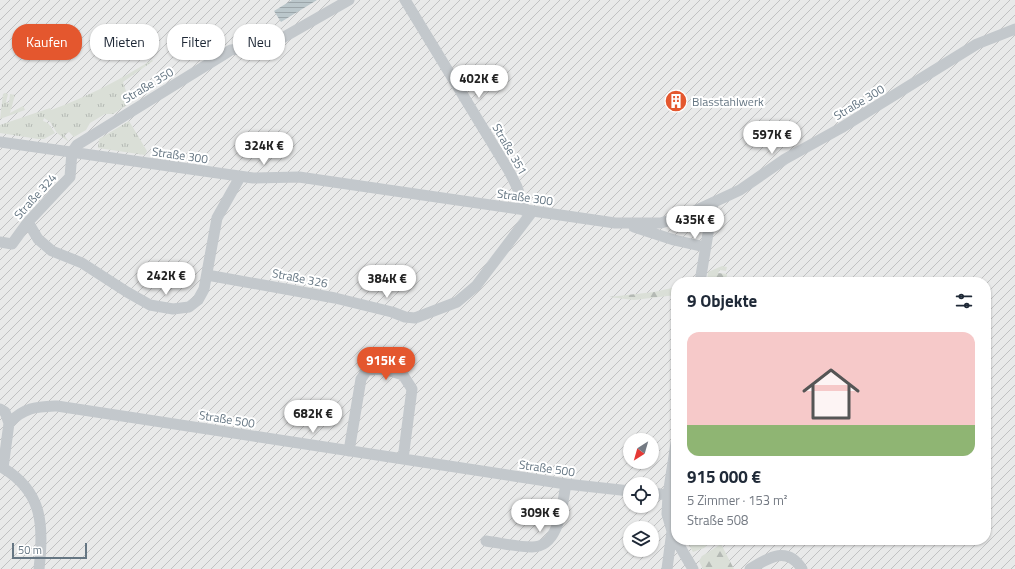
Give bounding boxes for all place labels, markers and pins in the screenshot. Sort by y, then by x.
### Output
pin: 402K € [446,65,512,99]
building icon: Blasstahlwerk [663,88,689,114]
place label: Blasstahlwerk [692,92,764,111]
pin: 597K € [739,121,805,155]
pin: 324K € [231,132,297,166]
pin: 435K € [662,206,728,240]
pin: 242K € [133,262,199,296]
pin: 384K € [354,265,420,299]
pin: 915K € [353,347,419,381]
pin: 682K € [280,400,346,434]
pin: 309K € [507,499,573,533]

